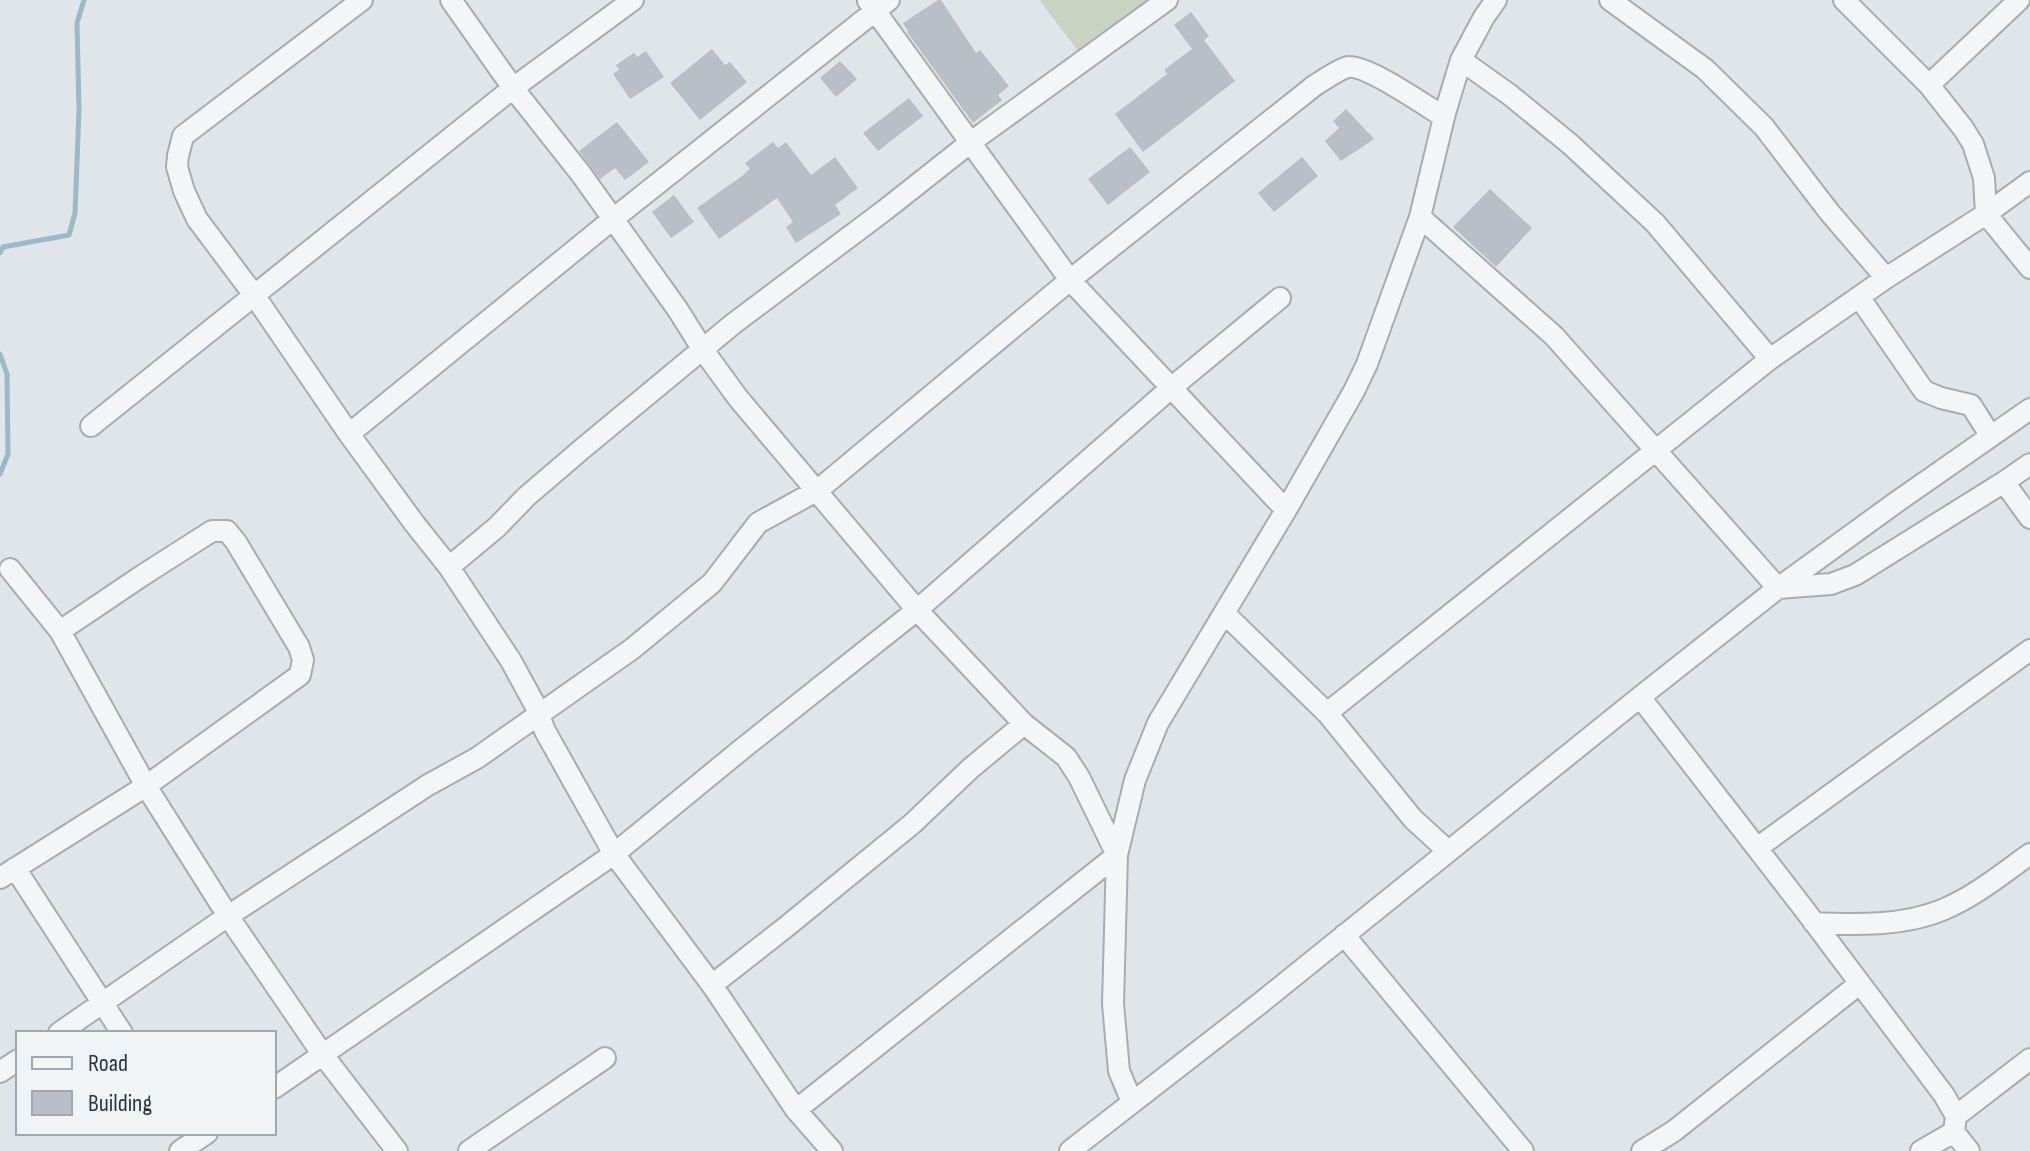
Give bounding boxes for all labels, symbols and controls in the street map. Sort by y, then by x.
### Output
legend [16,1031,276,1135]
text: Road [88,1049,128,1078]
text: Building [88,1089,152,1118]

